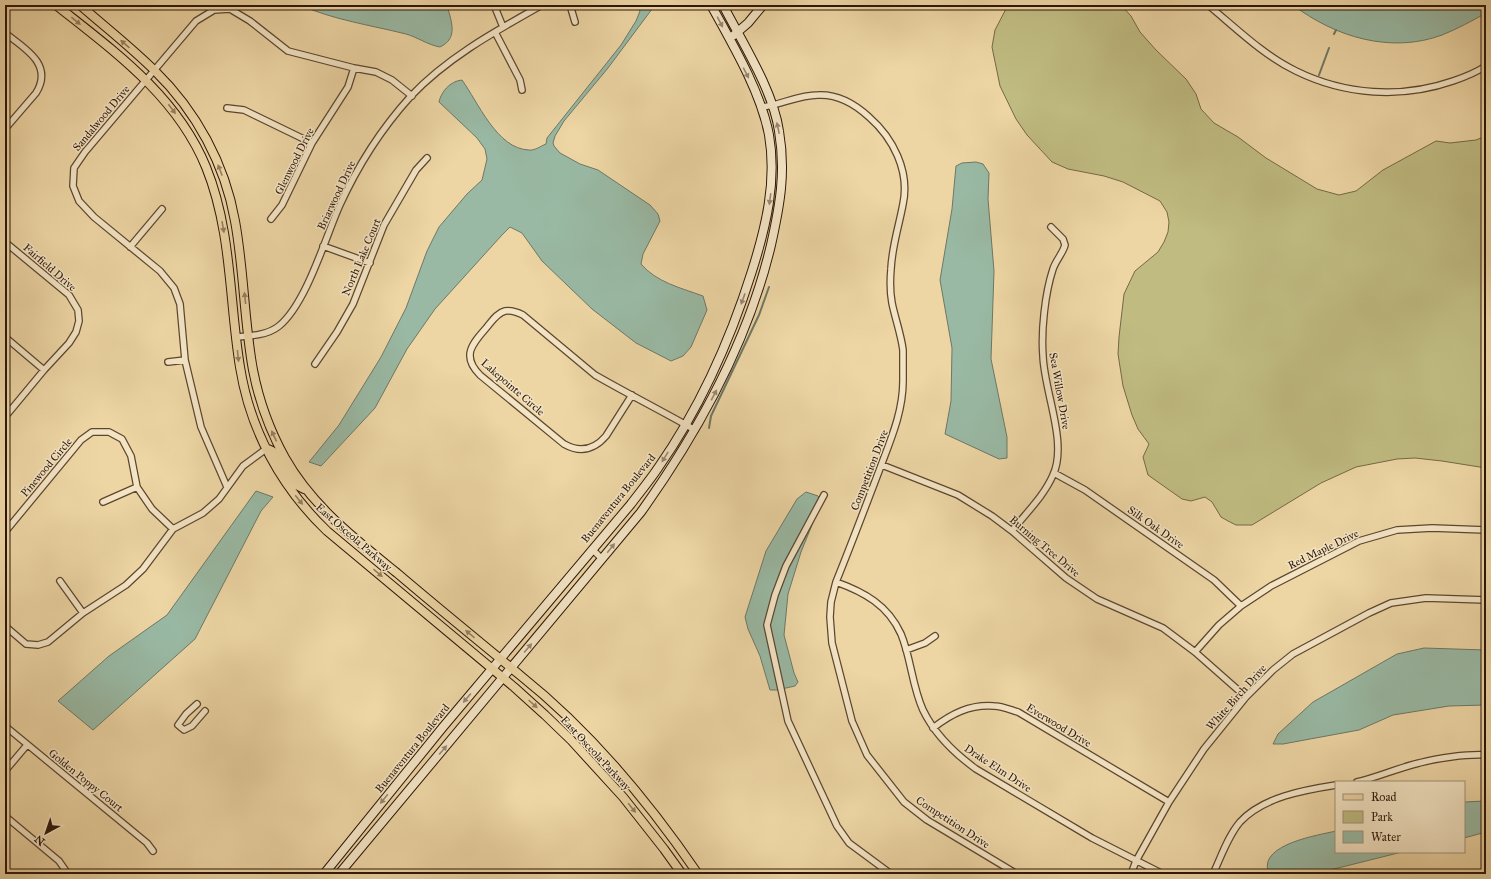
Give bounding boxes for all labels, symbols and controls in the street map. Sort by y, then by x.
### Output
one-way arrow [71,16,81,25]
one-way arrow [717,16,723,28]
one-way arrow [120,40,131,49]
one-way arrow [743,68,749,79]
street label: Sandalwood Drive [70,83,133,154]
one-way arrow [167,104,176,115]
one-way arrow [775,122,781,134]
street label: Glenwood Drive [272,125,317,197]
street label: Briarwood Drive [315,158,358,232]
one-way arrow [217,164,223,176]
one-way arrow [767,193,773,205]
street label: North Lake Court [339,216,384,298]
one-way arrow [220,221,226,233]
street label: Fairfield Drive [21,241,79,294]
one-way arrow [241,292,248,304]
one-way arrow [740,293,746,305]
one-way arrow [235,350,242,362]
street label: Sea Willow Drive [1046,352,1073,431]
street label: Lakepointe Circle [478,356,547,419]
one-way arrow [711,390,717,401]
street label: Competition Drive [848,428,891,512]
one-way arrow [271,430,277,441]
street label: Pinewood Circle [18,435,75,499]
street label: Buenaventura Boulevard [579,451,658,545]
one-way arrow [661,452,669,462]
one-way arrow [294,495,303,506]
street label: East Osceola Parkway [313,501,395,575]
street label: Silk Oak Drive [1125,503,1187,552]
street label: Burning Tree Drive [1007,513,1083,580]
street label: Red Maple Drive [1286,527,1361,572]
one-way arrow [607,543,616,554]
one-way arrow [372,568,383,577]
one-way arrow [464,630,475,639]
one-way arrow [523,643,532,653]
street label: White Birch Drive [1204,662,1269,733]
one-way arrow [462,693,471,704]
one-way arrow [527,699,538,708]
street label: Buenaventura Boulevard [373,701,452,795]
street label: Everwood Drive [1024,701,1094,750]
street label: East Osceola Parkway [558,714,634,794]
street label: Drake Elm Drive [962,742,1034,795]
one-way arrow [439,744,448,755]
street label: Golden Poppy Court [46,746,126,814]
legend [1335,781,1465,853]
text: Road [1371,790,1397,804]
one-way arrow [380,793,389,804]
street label: Competition Drive [913,794,992,851]
one-way arrow [627,802,636,813]
text: Park [1371,810,1393,824]
north arrow [26,813,66,853]
text: Water [1371,830,1401,844]
text: N [32,832,48,848]

